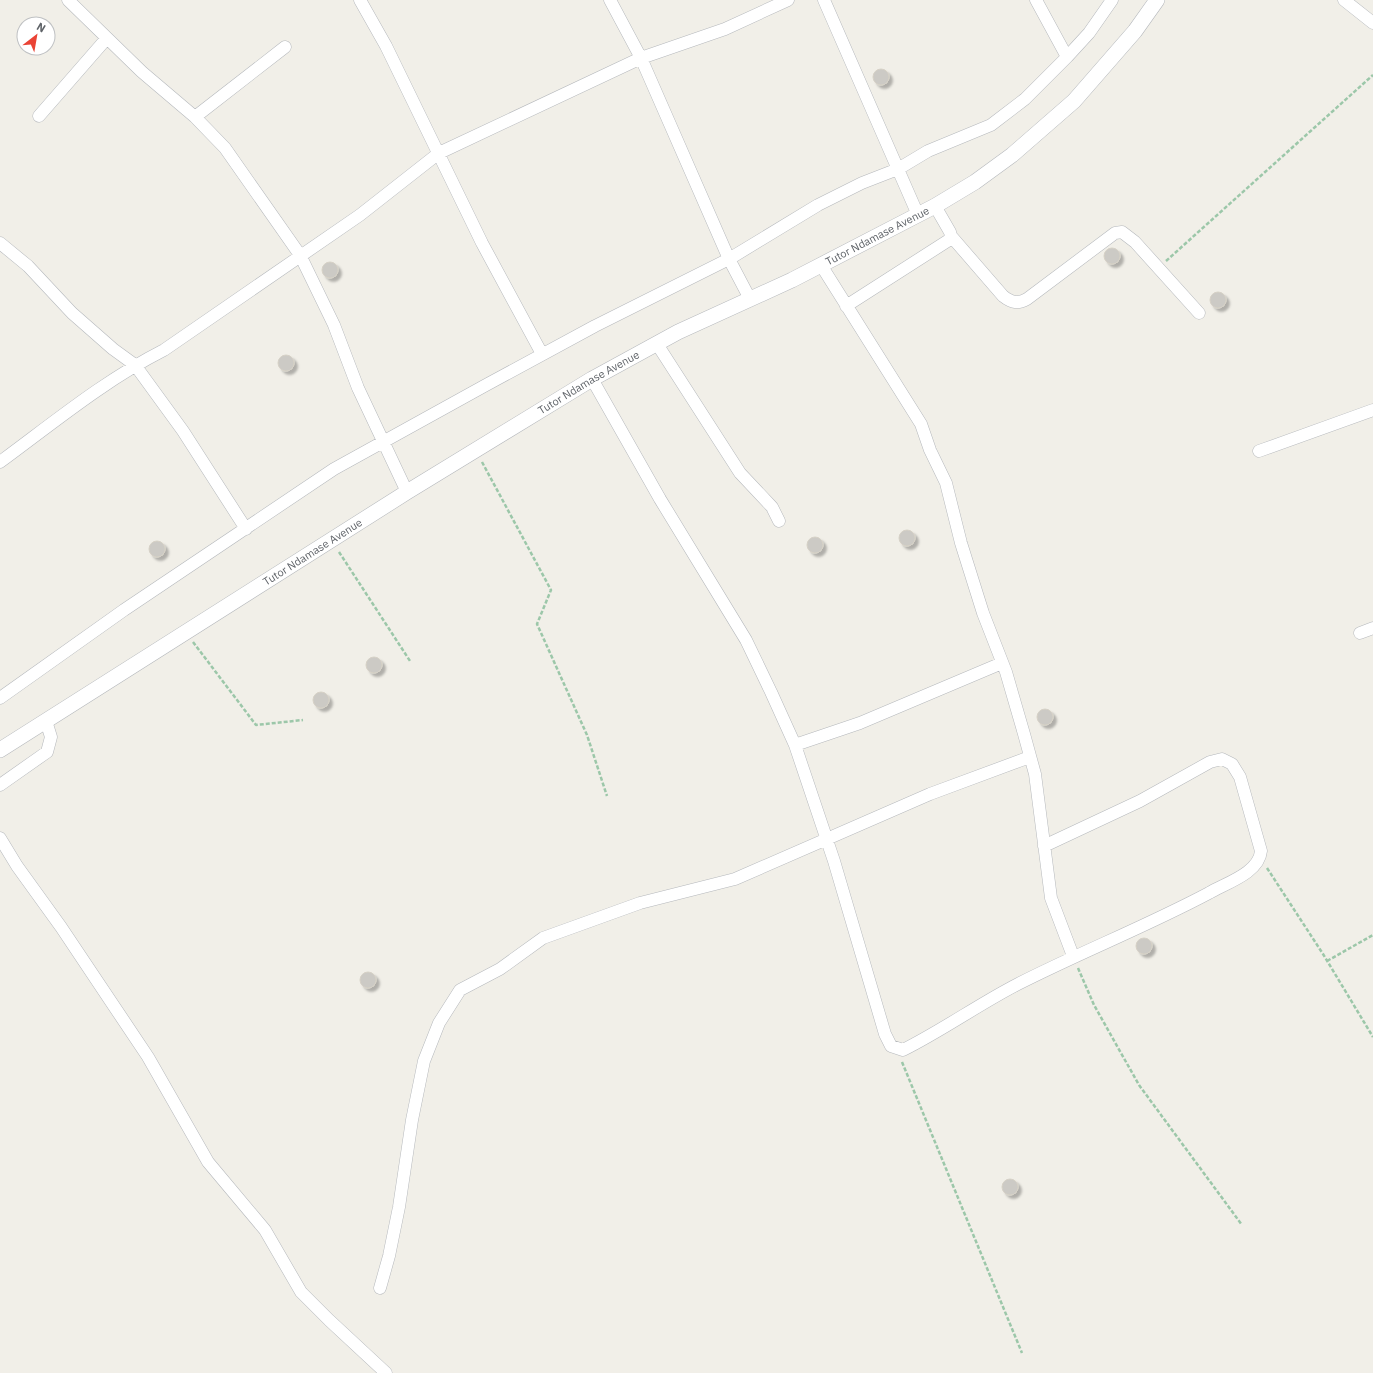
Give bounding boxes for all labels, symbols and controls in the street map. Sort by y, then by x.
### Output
north arrow [16,16,56,56]
text: N [34,19,48,35]
street label: Tutor Ndamase Avenue [823,203,932,269]
street label: Tutor Ndamase Avenue [535,348,642,417]
street label: Tutor Ndamase Avenue [260,515,365,589]

